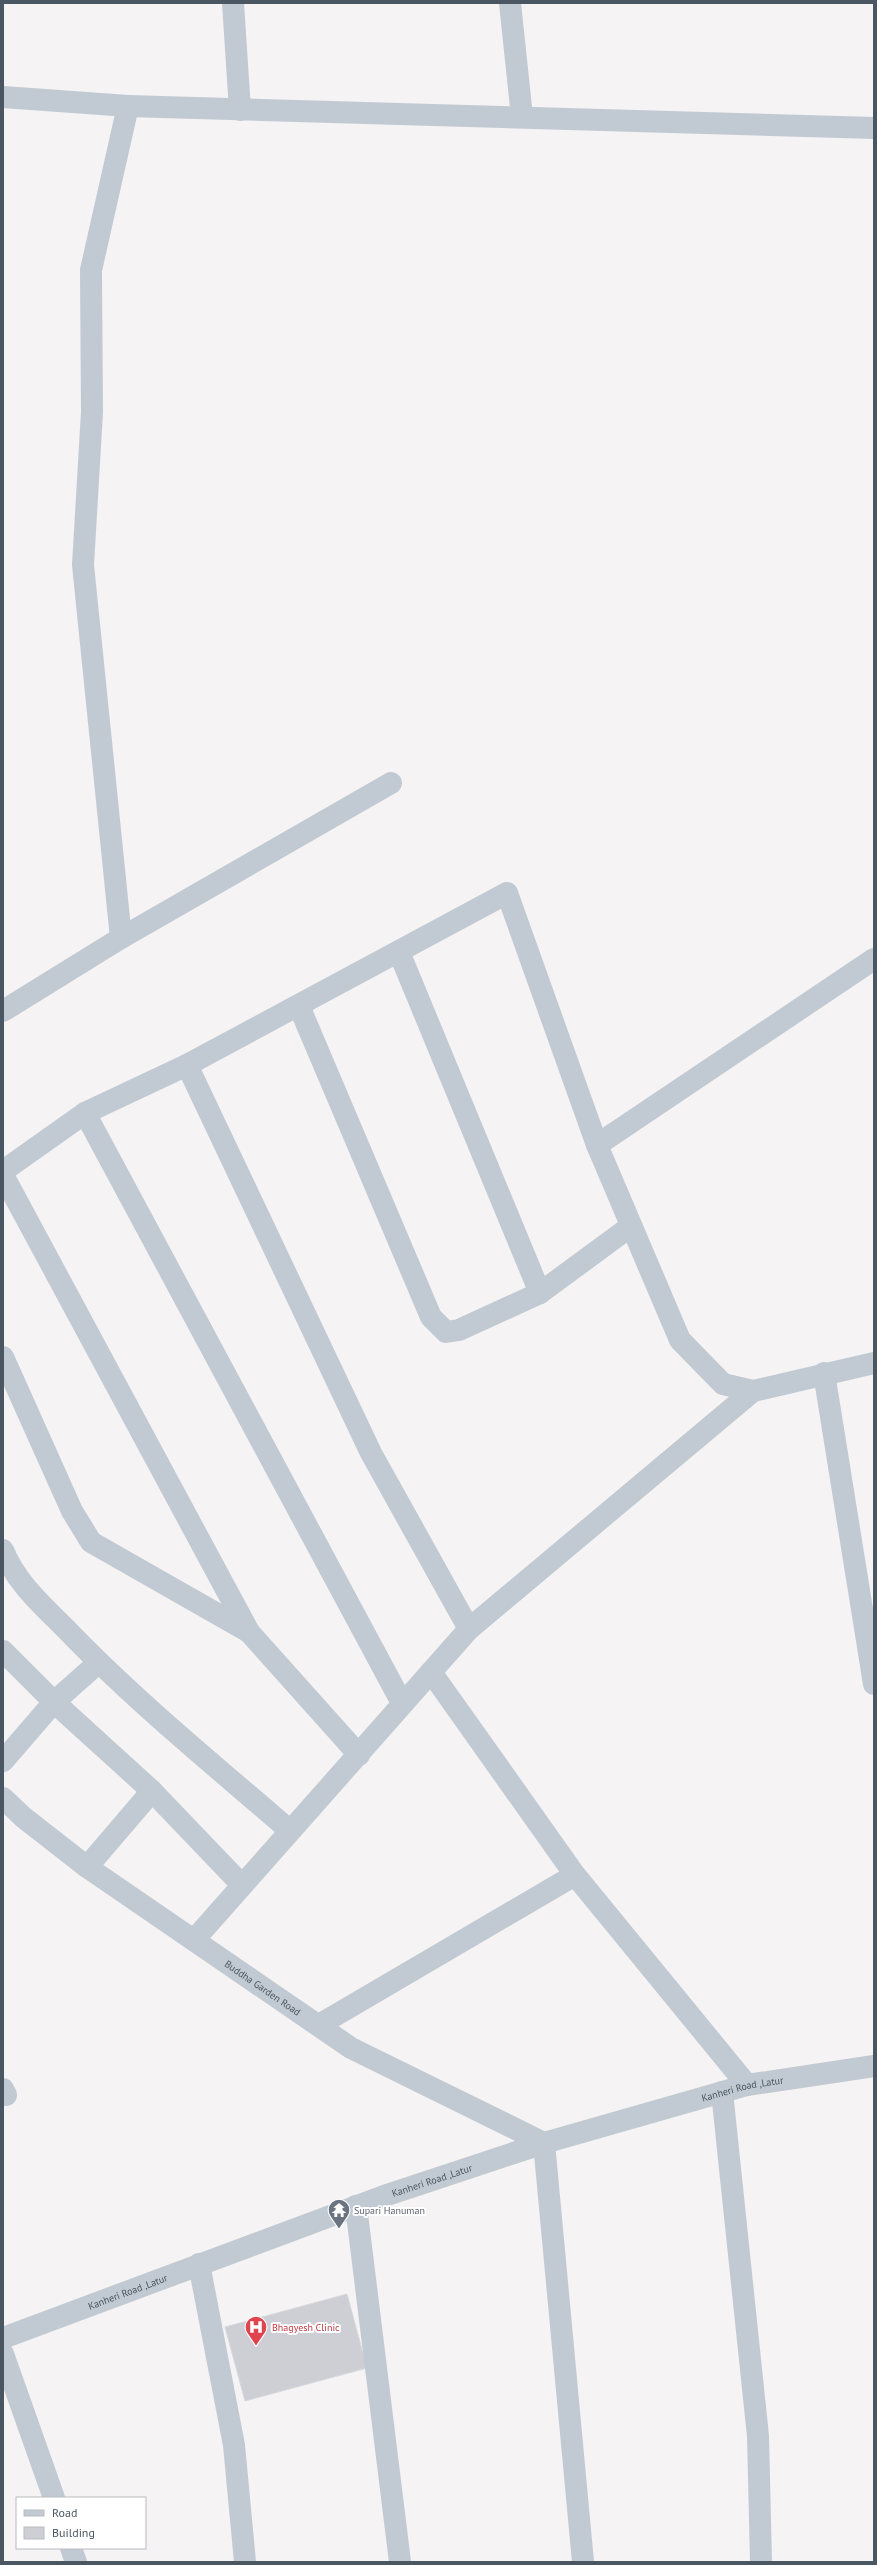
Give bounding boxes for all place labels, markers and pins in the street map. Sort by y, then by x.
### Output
temple icon: Supari Hanuman [326,2197,352,2230]
place label: Supari Hanuman [354,2204,425,2217]
hospital icon: Bhagyesh Clinic [243,2314,269,2347]
place label: Bhagyesh Clinic [272,2321,340,2334]

